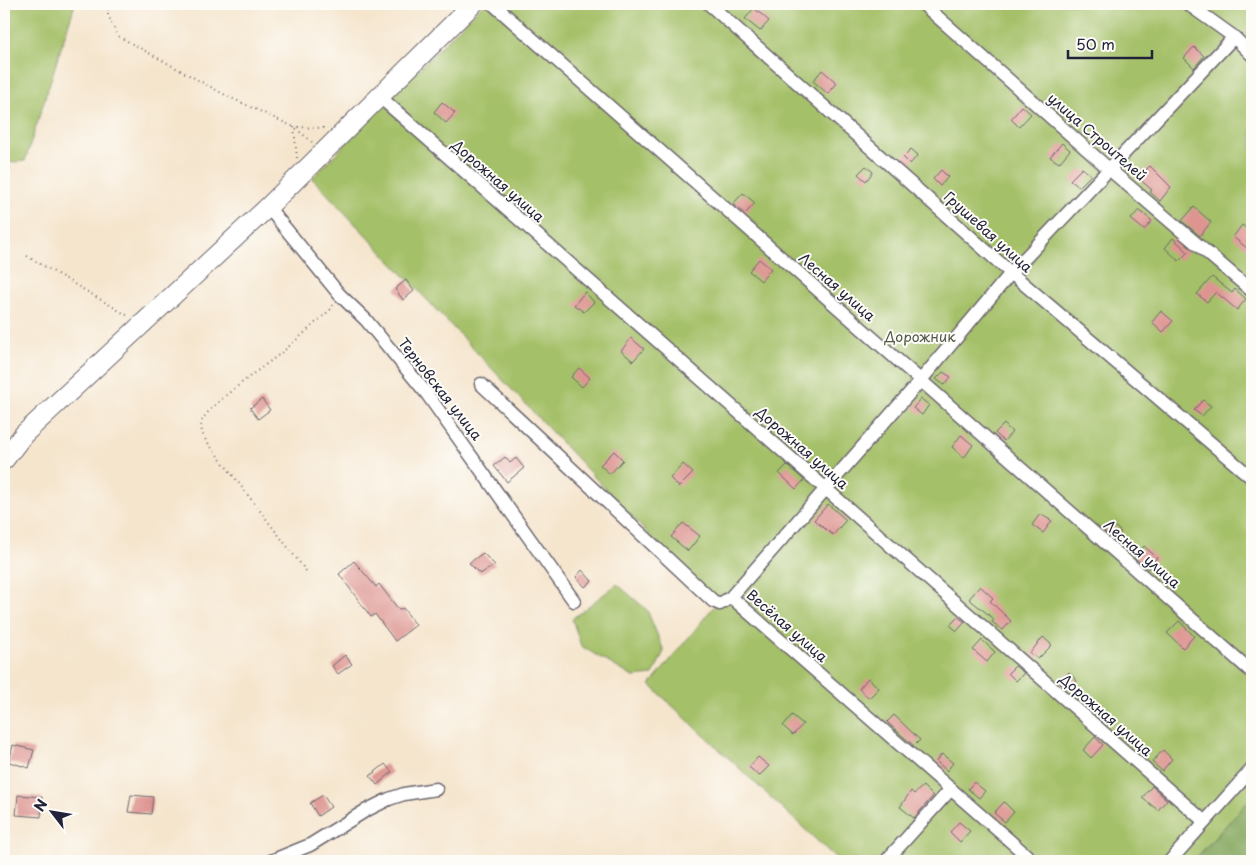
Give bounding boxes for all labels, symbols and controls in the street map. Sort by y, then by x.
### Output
scale bar [1068,28,1152,60]
text: 50 m [1076,32,1115,55]
street label: улица Строителей [1043,88,1151,186]
street label: Дорожная улица [447,134,549,227]
street label: Грушевая улица [939,186,1037,277]
street label: Лесная улица [795,247,880,326]
park label: Дорожник [884,326,956,347]
street label: Терновская улица [393,333,487,445]
street label: Дорожная улица [751,401,853,494]
street label: Лесная улица [1100,514,1185,593]
street label: Весёлая улица [742,584,833,667]
street label: Дорожная улица [1055,668,1157,761]
north arrow [28,788,78,838]
text: N [29,795,52,815]

